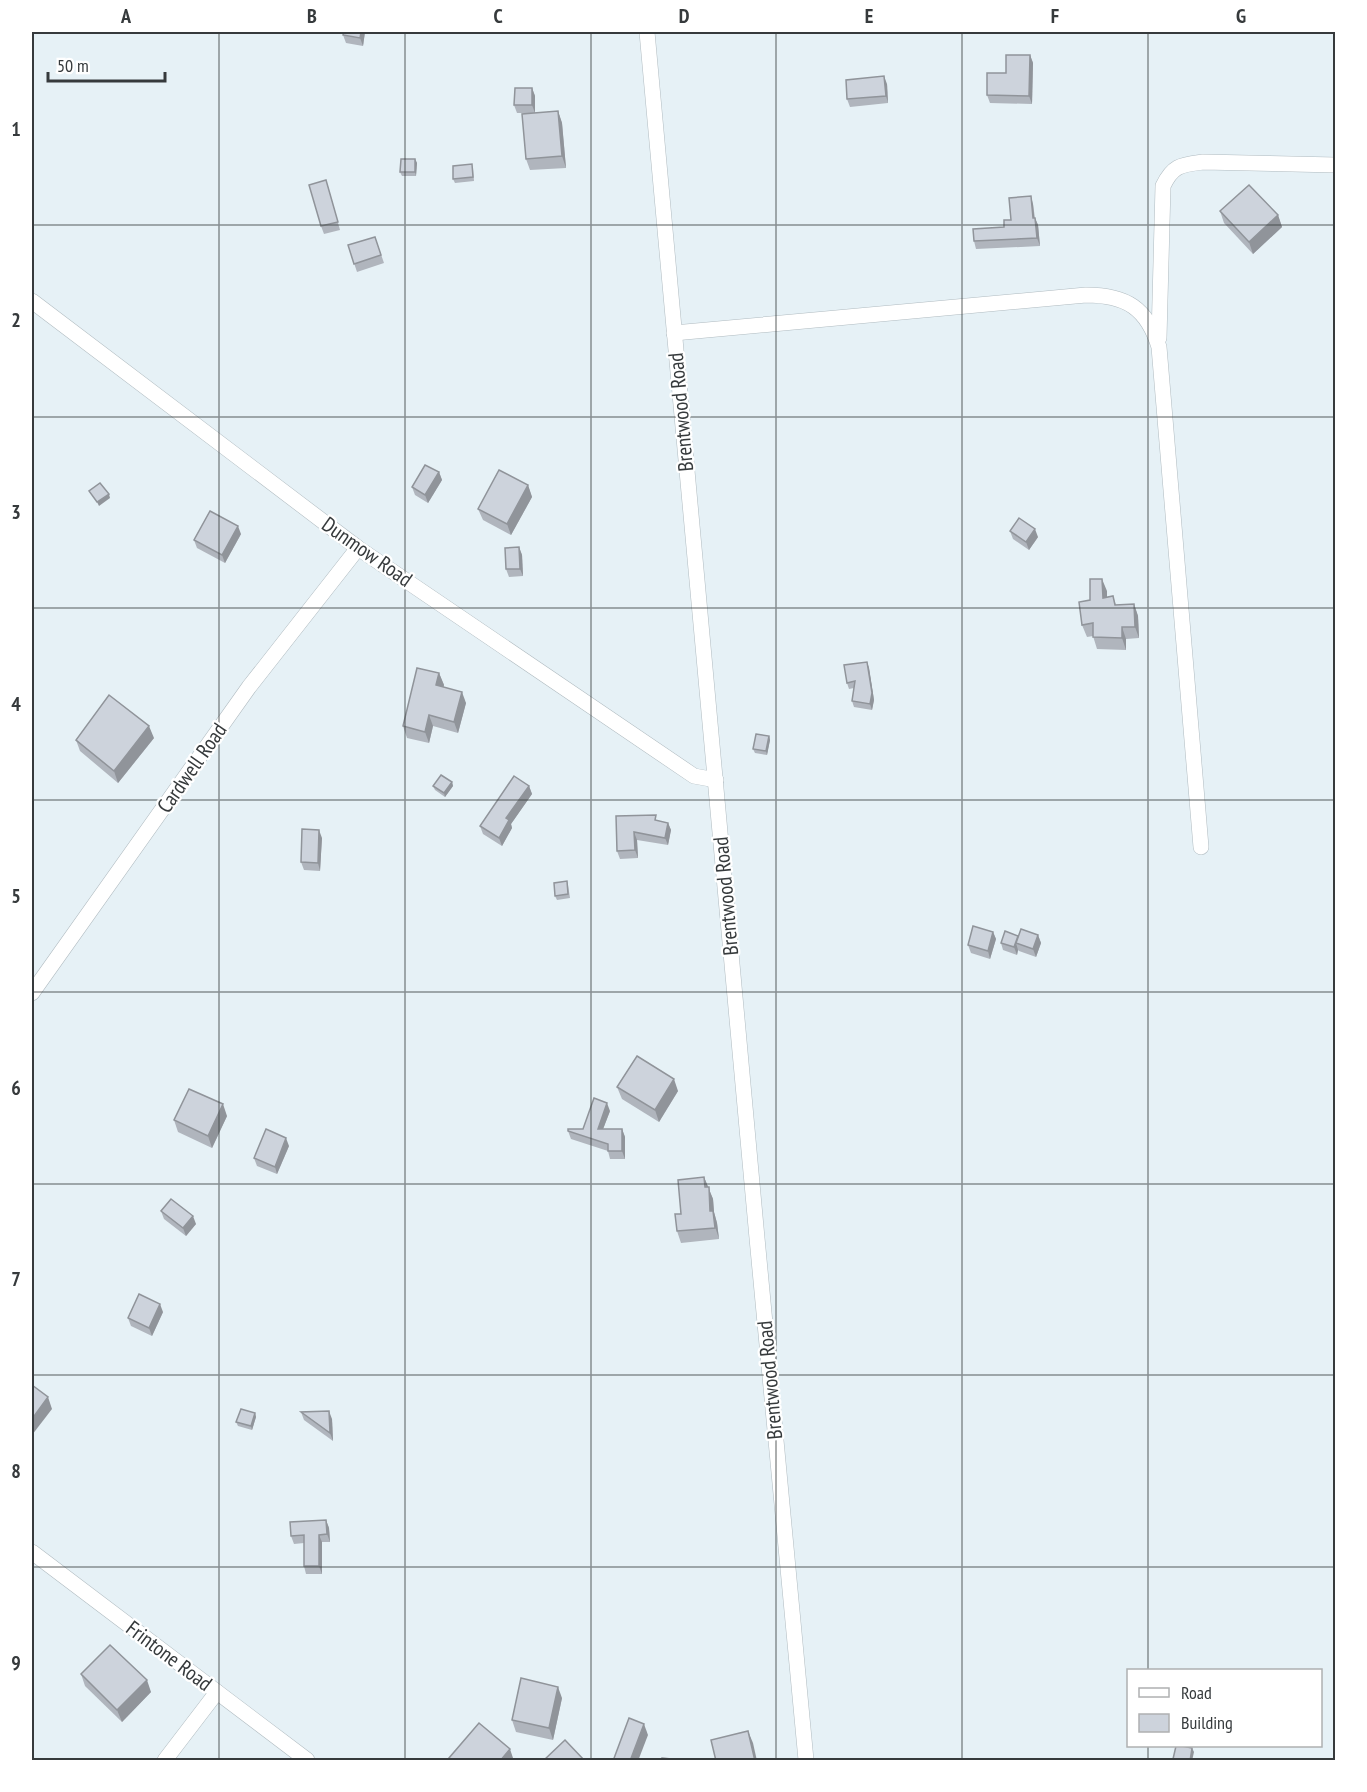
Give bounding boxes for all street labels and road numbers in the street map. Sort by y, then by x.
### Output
street label: Brentwood Road [662,352,699,473]
street label: Dunmow Road [317,511,418,593]
street label: Cardwell Road [151,718,232,818]
street label: Brentwood Road [707,836,744,957]
street label: Brentwood Road [751,1320,788,1441]
street label: Frintone Road [121,1614,218,1697]

